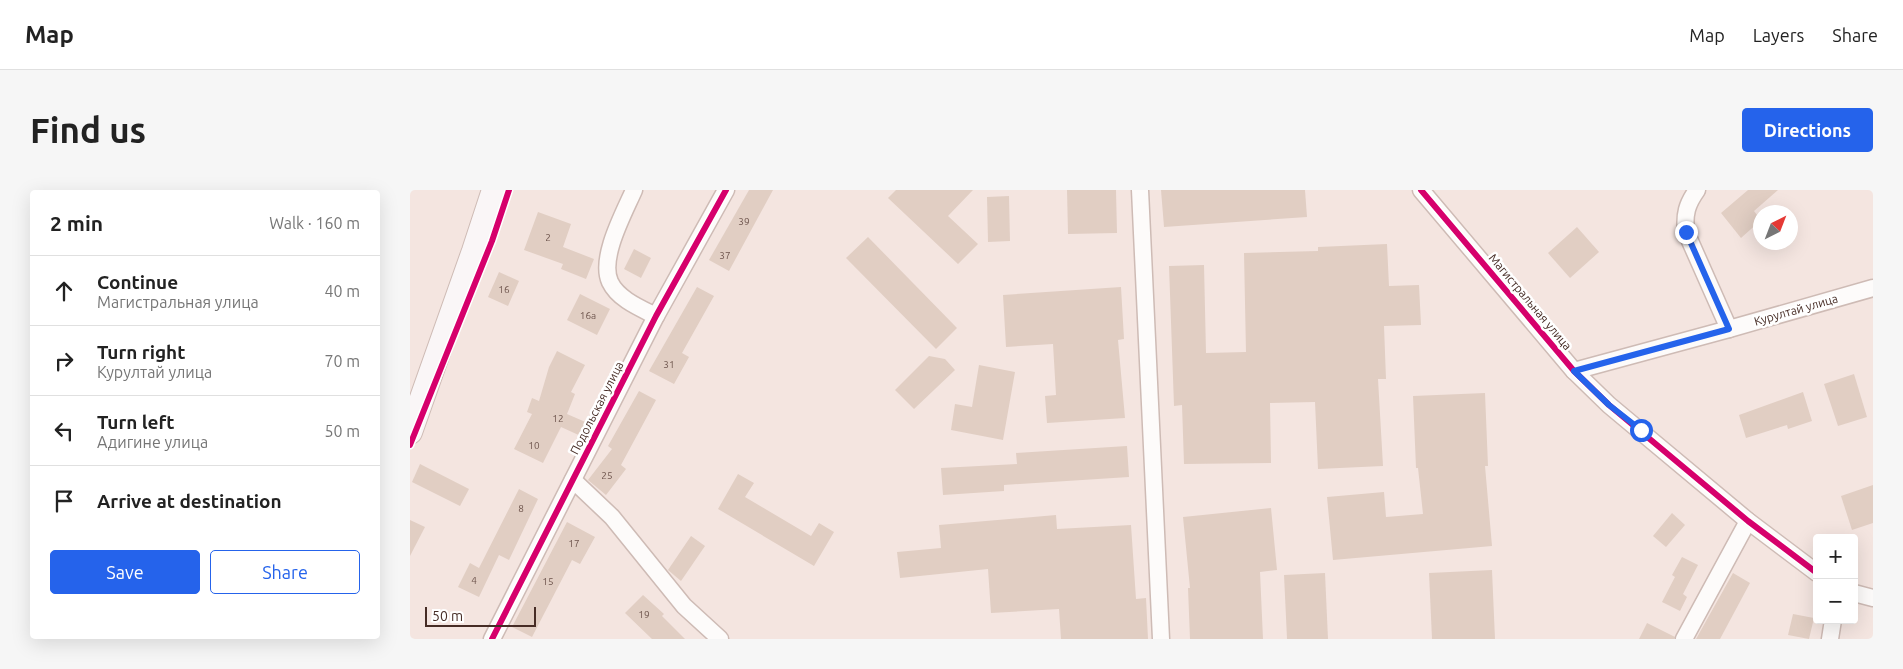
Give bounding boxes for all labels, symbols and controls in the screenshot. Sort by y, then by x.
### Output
text: Map [25,21,74,48]
text: Map [1689,25,1725,45]
text: Layers [1753,25,1804,45]
text: Share [1832,25,1878,45]
button: Directions [1742,108,1873,152]
text: Find us [30,110,146,150]
north arrow [1753,205,1798,250]
text: 2 min [50,211,103,235]
text: Walk · 160 m [269,214,360,232]
house number: 39 [738,216,750,227]
route end [1675,221,1698,244]
house number: 2 [545,232,551,243]
house number: 37 [719,250,731,261]
street label: Магистральная улица [1486,251,1574,352]
text: Continue [97,271,178,293]
icon: ahead [50,277,78,305]
text: 40 m [324,282,360,300]
house number: 16 [498,284,510,295]
street label: Курултай улица [1753,291,1839,328]
text: Магистральная улица [97,293,259,311]
house number: 16а [580,310,596,321]
text: Turn right [97,341,185,363]
icon: right [50,347,78,375]
text: 70 m [324,352,360,370]
street label: Подольская улица [567,359,626,456]
house number: 31 [663,359,675,370]
text: Курултай улица [97,363,212,381]
text: Turn left [97,411,175,433]
house number: 12 [552,413,564,424]
icon: left [50,417,78,445]
route start [1630,419,1653,442]
text: 50 m [324,422,360,440]
text: Адигине улица [97,433,208,451]
house number: 10 [528,440,540,451]
house number: 25 [601,470,613,481]
icon: arrive [50,487,78,515]
text: Arrive at destination [97,490,282,512]
house number: 8 [518,503,524,514]
map controls [1813,534,1858,624]
button: + [1813,534,1858,579]
house number: 17 [568,538,580,549]
button: Save [50,550,200,594]
button: Share [210,550,360,594]
house number: 4 [471,575,477,586]
house number: 15 [542,576,554,587]
button: − [1813,579,1858,624]
scale bar [425,604,536,627]
text: 50 m [432,608,463,624]
house number: 19 [638,609,650,620]

